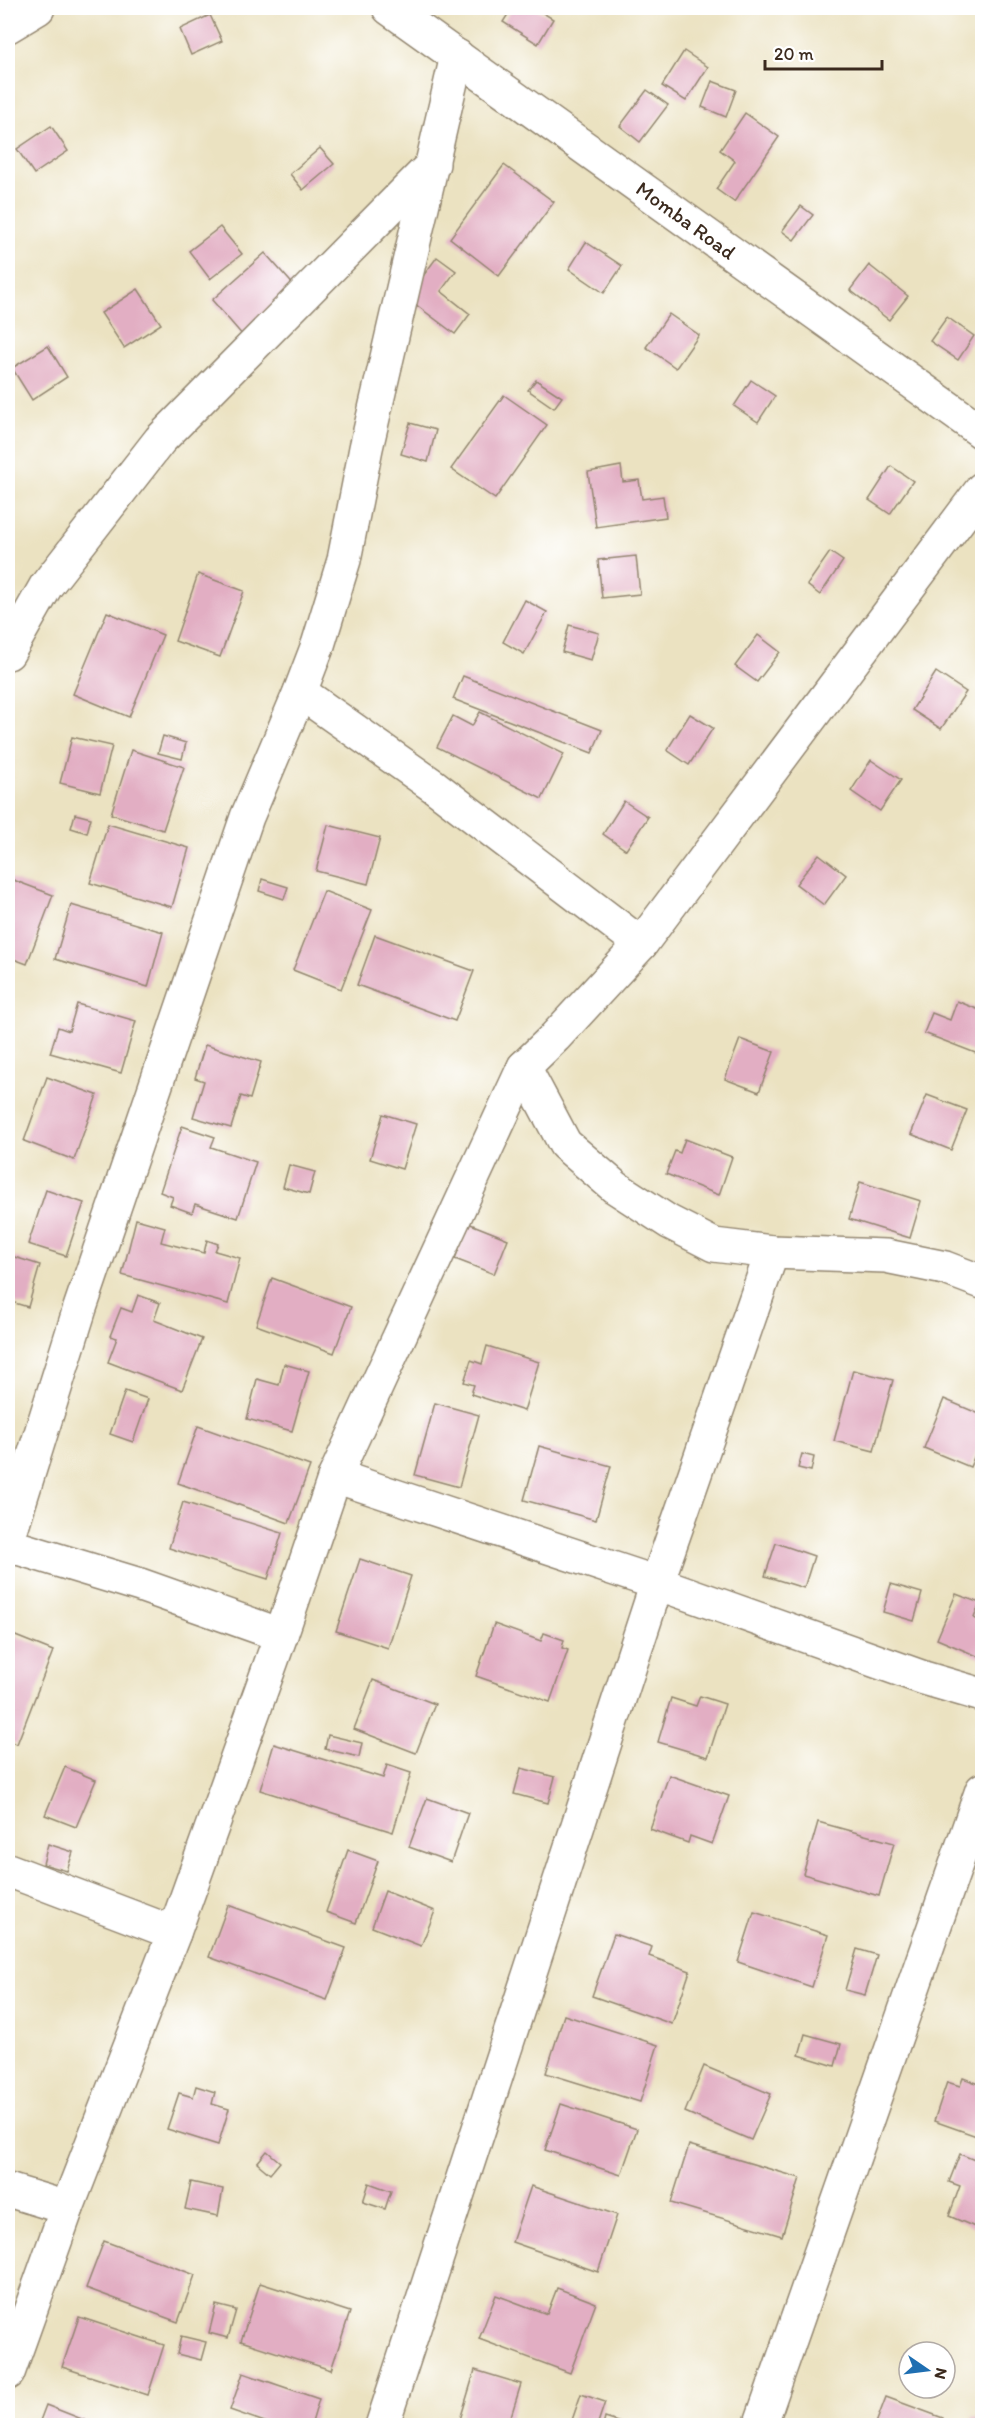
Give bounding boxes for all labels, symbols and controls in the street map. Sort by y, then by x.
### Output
scale bar [765,33,882,71]
text: 20 m [774,43,814,65]
street label: Momba Road [631,176,741,265]
north arrow [897,2340,957,2400]
text: N [931,2366,952,2381]

